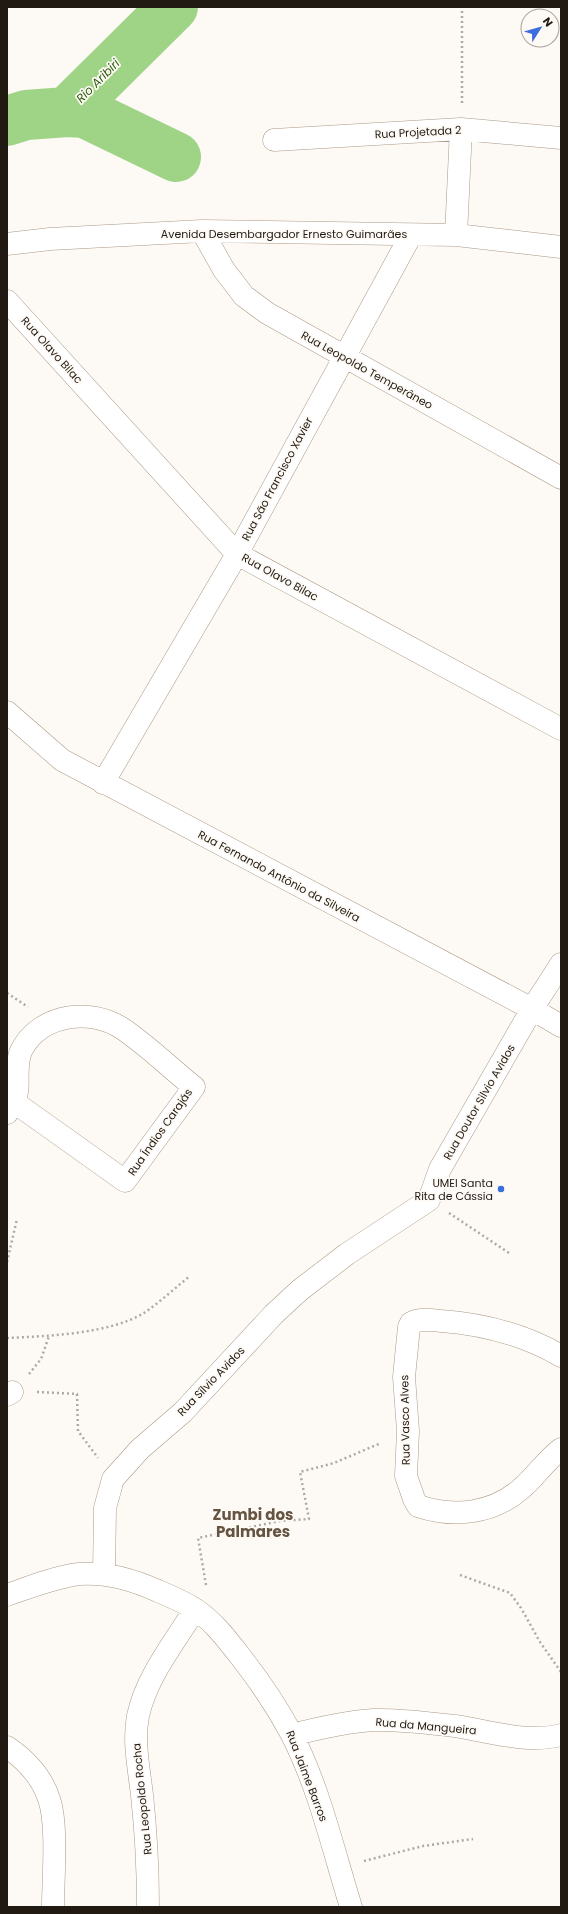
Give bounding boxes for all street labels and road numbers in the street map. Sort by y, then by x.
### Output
street label: Rua Projetada 2 [374,122,462,142]
street label: Avenida Desembargador Ernesto Guimarães [161,226,407,242]
street label: Rua Olavo Bilac [18,313,87,387]
street label: Rua Leopoldo Temperâneo [298,327,436,413]
street label: Rua São Francisco Xavier [238,414,316,544]
street label: Rua Olavo Bilac [239,549,321,605]
street label: Rua Fernando Antônio da Silveira [195,826,363,926]
street label: Rua Doutor Silvio Avidos [439,1041,519,1163]
street label: Rua Índios Carajás [124,1085,196,1179]
street label: Rua Sílvio Avidos [174,1342,249,1419]
street label: Rua Vasco Alves [396,1375,414,1465]
street label: Rua da Mangueira [375,1714,477,1738]
street label: Rua Jaime Barros [282,1728,332,1824]
street label: Rua Leopoldo Rocha [128,1742,156,1856]

